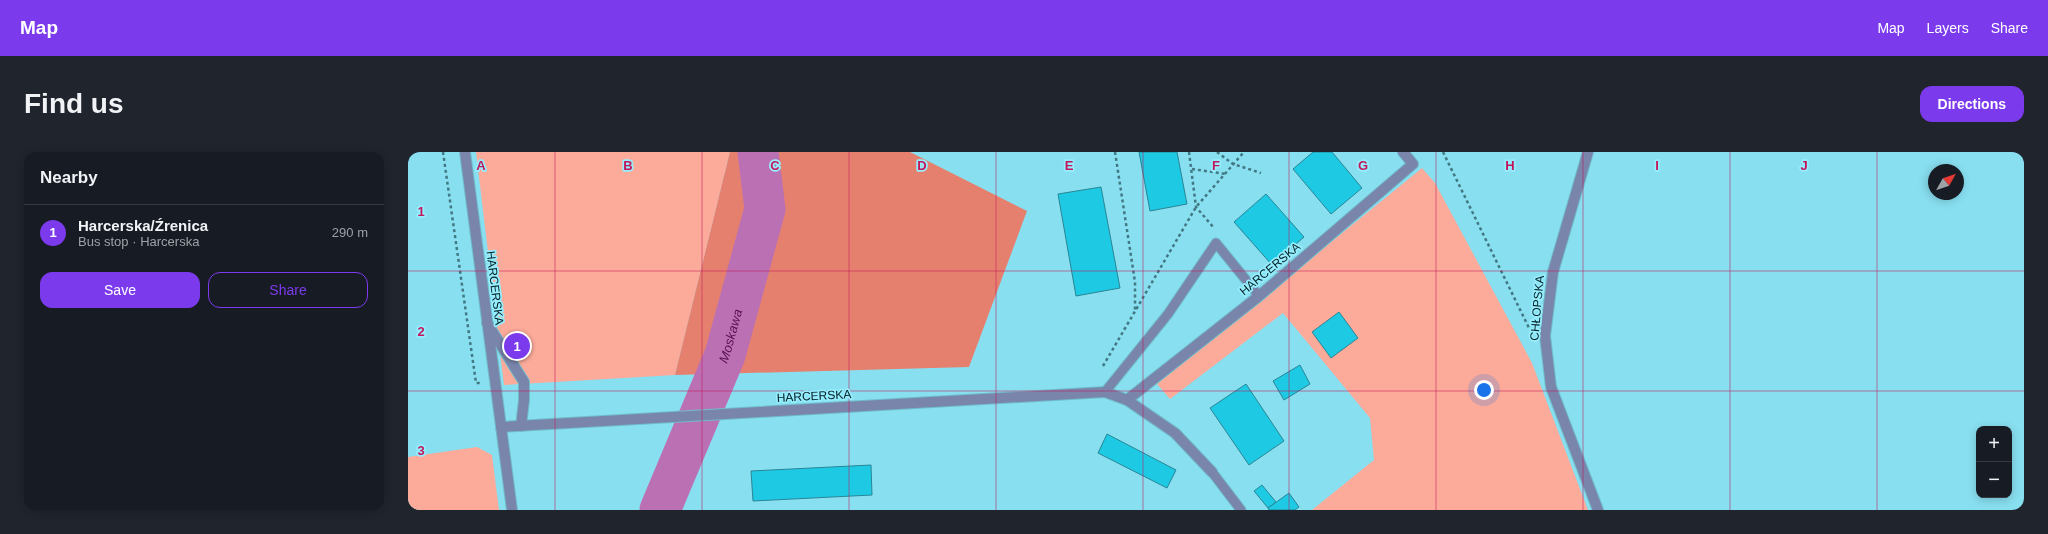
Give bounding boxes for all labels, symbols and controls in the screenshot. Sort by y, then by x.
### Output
text: Map [20,17,58,38]
text: Map [1877,20,1905,36]
text: Layers [1927,20,1969,36]
text: Share [1991,20,2028,36]
button: Directions [1920,86,2024,122]
text: Find us [24,88,124,119]
text: A [476,158,486,173]
text: B [623,158,633,173]
text: C [770,158,780,173]
text: D [917,158,927,173]
text: E [1065,158,1074,173]
text: F [1212,158,1220,173]
text: G [1358,158,1368,173]
text: H [1505,158,1515,173]
text: I [1655,158,1659,173]
text: J [1800,158,1808,173]
north arrow [1928,164,1964,200]
text: Nearby [40,168,98,187]
text: 1 [417,204,425,219]
text: Harcerska/Źrenica [78,217,208,234]
text: 1 [49,225,57,240]
text: 290 m [332,225,368,240]
text: Bus stop · Harcerska [78,234,199,249]
street label: HARCERSKA [1237,240,1303,298]
street label: HARCERSKA [484,250,506,326]
button: Save [40,272,200,308]
button: Share [208,272,368,308]
street label: CHŁOPSKA [1527,275,1547,341]
water label: Moskawa [716,307,745,365]
text: 2 [417,324,425,339]
pin: 1 [504,331,530,361]
your location [1474,380,1494,400]
street label: HARCERSKA [776,387,852,405]
map controls [1976,426,2012,498]
button: + [1976,426,2012,462]
text: 3 [417,443,425,458]
button: − [1976,462,2012,498]

